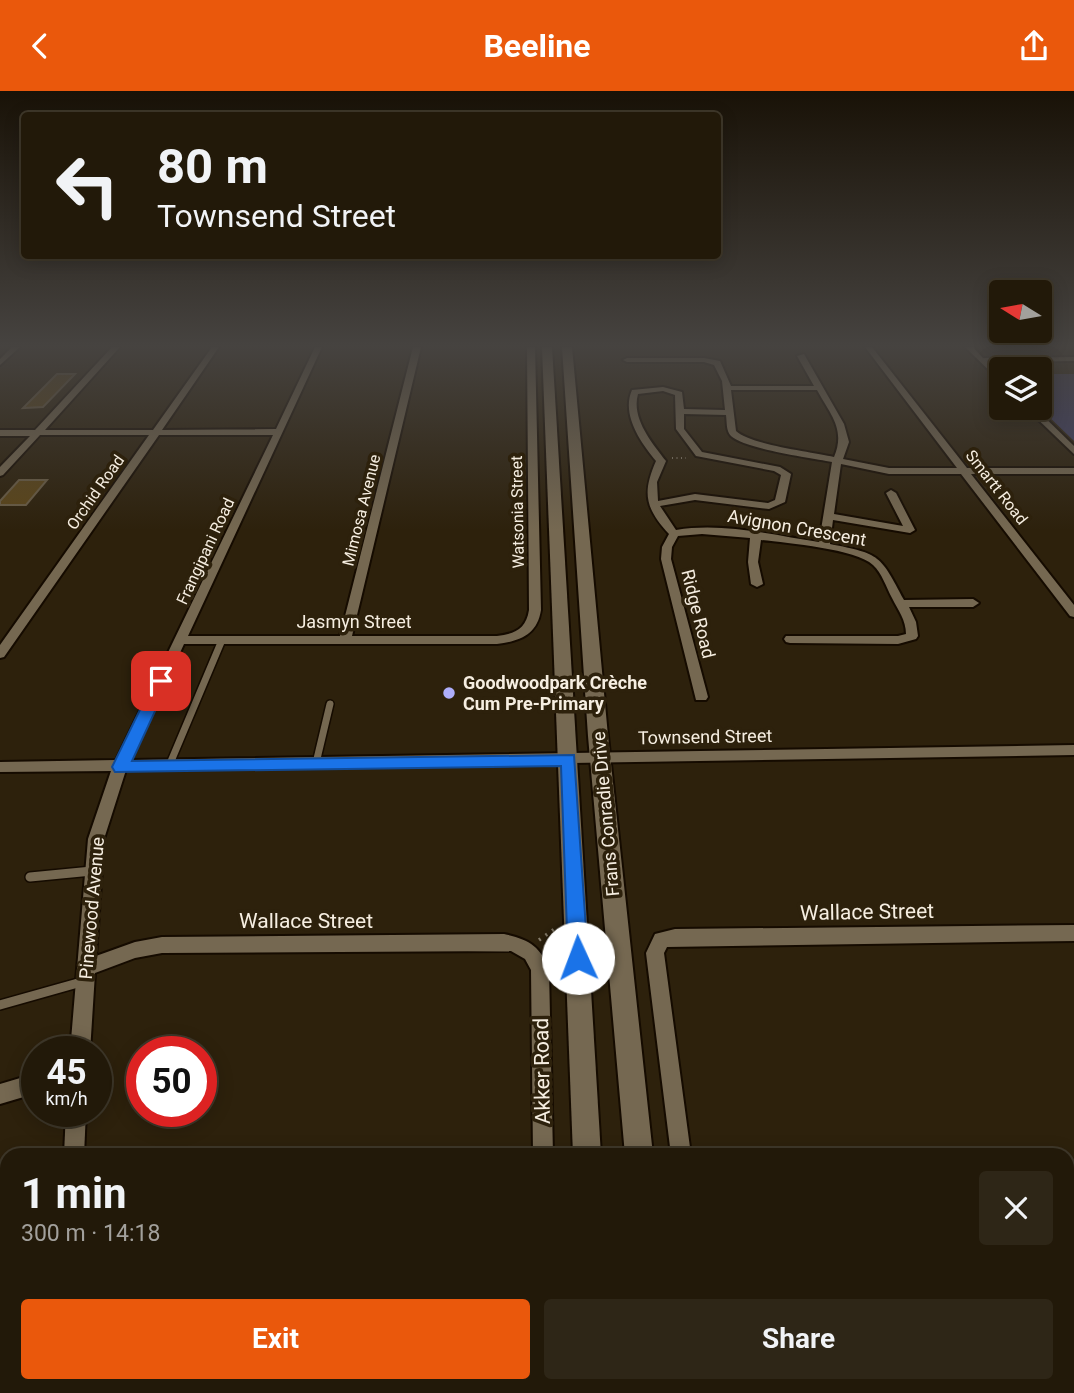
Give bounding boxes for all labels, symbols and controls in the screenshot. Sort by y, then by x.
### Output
icon: back [21,27,59,65]
text: Beeline [483,27,591,65]
icon: share [1015,27,1053,65]
text: 80 m [157,138,268,195]
icon: left [42,140,133,231]
text: Townsend Street [157,197,396,235]
north arrow [989,280,1052,343]
map controls [989,280,1052,420]
button: layers [989,357,1052,420]
street label: Smartt Road [962,446,1032,528]
street label: Orchid Road [63,451,128,533]
street label: Mimosa Avenue [338,452,385,568]
street label: Watsonia Street [507,455,528,569]
street label: Frangipani Road [172,495,238,607]
street label: Avignon Crescent [726,505,868,550]
street label: Ridge Road [677,567,720,661]
street label: Jasmyn Street [296,611,412,632]
pin [131,651,191,711]
icon: arrive [142,662,180,700]
place label: Goodwoodpark Crèche Cum Pre-Primary [463,672,647,714]
marker: Goodwoodpark Crèche Cum Pre-Primary [441,685,457,701]
street label: Townsend Street [638,725,773,748]
street label: Frans Conradie Drive [588,731,623,897]
street label: Pinewood Avenue [75,836,108,980]
street label: Wallace Street [800,899,934,925]
street label: Wallace Street [239,909,373,933]
position arrow [541,921,615,995]
street label: Akker Road [529,1018,555,1124]
speed limit sign: 50 [126,1036,217,1127]
text: 45 [46,1052,87,1093]
text: km/h [45,1088,88,1109]
text: 1 min [21,1169,127,1218]
button: close [979,1171,1053,1245]
text: 300 m · 14:18 [21,1220,160,1247]
button: Exit [21,1299,530,1379]
button: Share [544,1299,1053,1379]

